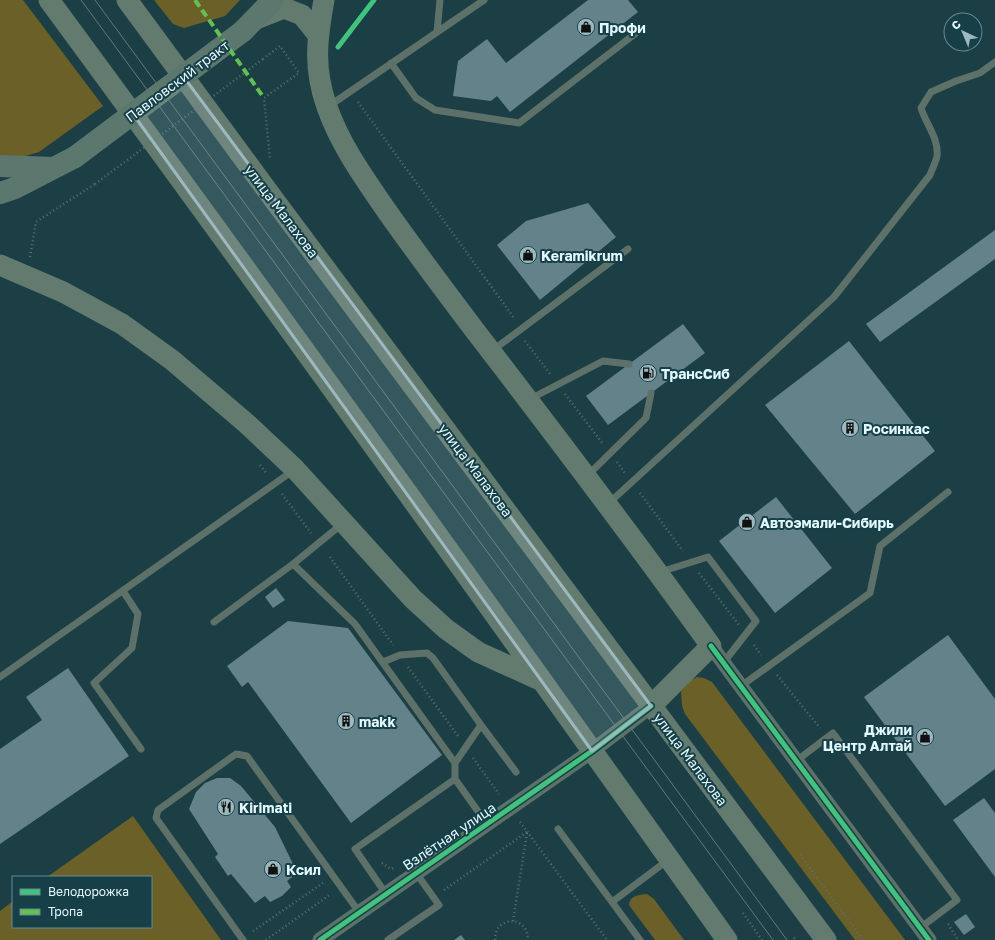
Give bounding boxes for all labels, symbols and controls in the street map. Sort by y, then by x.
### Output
north arrow [943,12,983,52]
shop icon: Профи [576,17,596,37]
text: С [948,17,963,32]
place label: Профи [599,19,646,36]
street label: Павловский тракт [122,36,232,126]
street label: улица Малахова [241,161,323,261]
shop icon: Keramikrum [518,245,538,265]
place label: Keramikrum [541,247,623,264]
fuel station icon: ТрансСиб [638,363,658,383]
place label: ТрансСиб [661,365,730,382]
building icon: Росинкас [840,418,860,438]
street label: улица Малахова [435,420,517,520]
place label: Росинкас [863,420,930,437]
shop icon: Автоэмали-Сибирь [737,512,757,532]
place label: Автоэмали-Сибирь [760,514,894,531]
street label: улица Малахова [650,709,732,809]
building icon: makk [336,711,356,731]
place label: makk [359,713,396,730]
place label: Джили Центр Алтай [823,721,912,754]
shop icon: Джили Центр Алтай [915,727,935,747]
restaurant icon: Kirimati [216,797,236,817]
place label: Kirimati [239,799,292,816]
street label: Взлётная улица [399,799,499,873]
shop icon: Ксил [263,859,283,879]
place label: Ксил [286,861,321,878]
legend [12,876,152,928]
text: Велодорожка [48,884,129,899]
text: Тропа [48,904,83,919]

